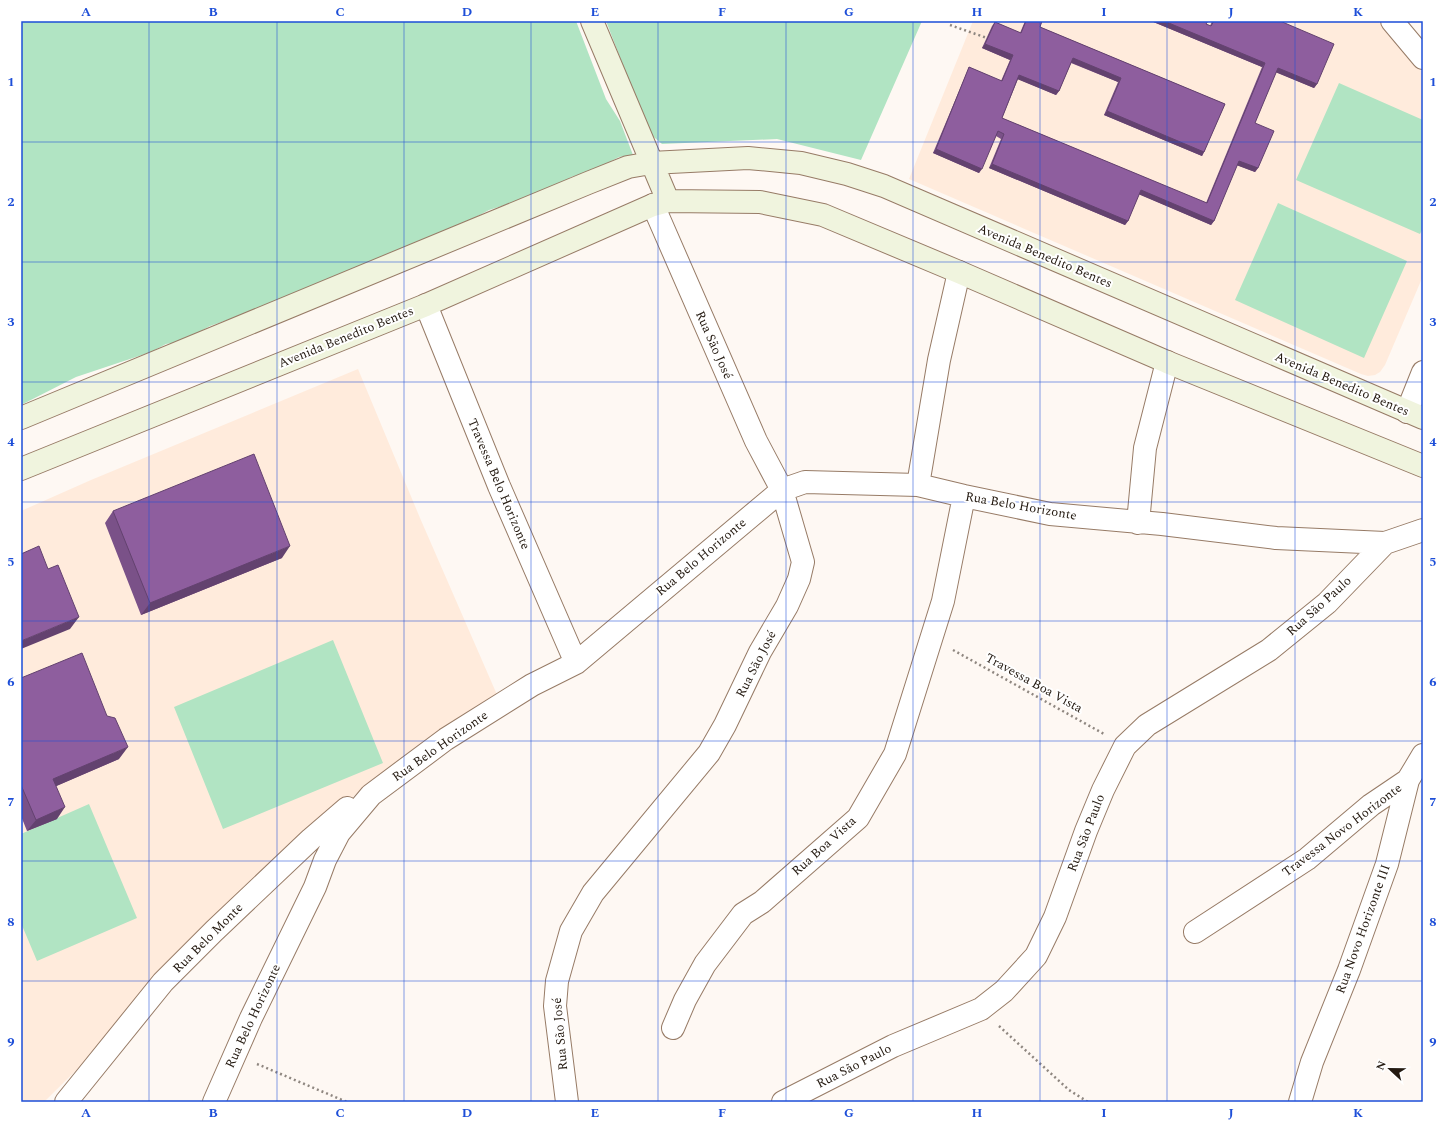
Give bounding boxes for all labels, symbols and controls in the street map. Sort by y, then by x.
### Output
text: A [81,2,91,22]
text: B [208,2,218,22]
text: C [335,2,345,22]
text: D [462,2,472,22]
text: E [591,2,600,22]
text: F [718,2,726,22]
text: G [844,2,854,22]
text: H [972,2,983,22]
text: I [1101,2,1107,22]
text: J [1228,2,1234,22]
text: K [1353,2,1363,22]
text: 1 [7,72,15,92]
text: 1 [1429,72,1437,92]
text: 2 [7,192,15,212]
text: 2 [1429,192,1437,212]
street label: Avenida Benedito Bentes [975,219,1115,293]
street label: Avenida Benedito Bentes [275,301,417,373]
street label: Rua São José [690,308,738,382]
text: 3 [7,312,15,332]
text: 3 [1429,312,1437,332]
street label: Avenida Benedito Bentes [1272,347,1412,421]
street label: Travessa Belo Horizonte [462,415,536,553]
text: 4 [7,432,15,452]
text: 4 [1429,432,1437,452]
street label: Rua Belo Horizonte [964,486,1078,526]
street label: Rua Belo Horizonte [651,513,751,601]
text: 5 [7,552,15,572]
text: 5 [1429,552,1437,572]
street label: Rua São Paulo [1282,571,1356,641]
street label: Rua São José [731,627,781,701]
street label: Travessa Boa Vista [982,648,1087,718]
text: 6 [7,672,15,692]
text: 6 [1429,672,1437,692]
street label: Rua Belo Horizonte [388,705,492,787]
street label: Travessa Novo Horizonte [1278,778,1406,882]
street label: Rua São Paulo [1062,791,1110,875]
text: 7 [7,792,15,812]
text: 7 [1429,792,1437,812]
street label: Rua Boa Vista [787,811,861,881]
street label: Rua Novo Horizonte III [1330,862,1396,996]
street label: Rua Belo Monte [168,898,248,978]
text: 8 [7,912,15,932]
text: 8 [1429,912,1437,932]
street label: Rua Belo Horizonte [220,961,286,1071]
street label: Rua São José [547,997,573,1071]
text: 9 [7,1032,15,1052]
text: 9 [1429,1032,1437,1052]
street label: Rua São Paulo [813,1039,895,1093]
north arrow [1370,1049,1410,1089]
text: N [1372,1058,1391,1073]
text: A [81,1103,91,1123]
text: B [208,1103,218,1123]
text: C [335,1103,345,1123]
text: D [462,1103,472,1123]
text: E [591,1103,600,1123]
text: F [718,1103,726,1123]
text: G [844,1103,854,1123]
text: H [972,1103,983,1123]
text: I [1101,1103,1107,1123]
text: J [1228,1103,1234,1123]
text: K [1353,1103,1363,1123]

